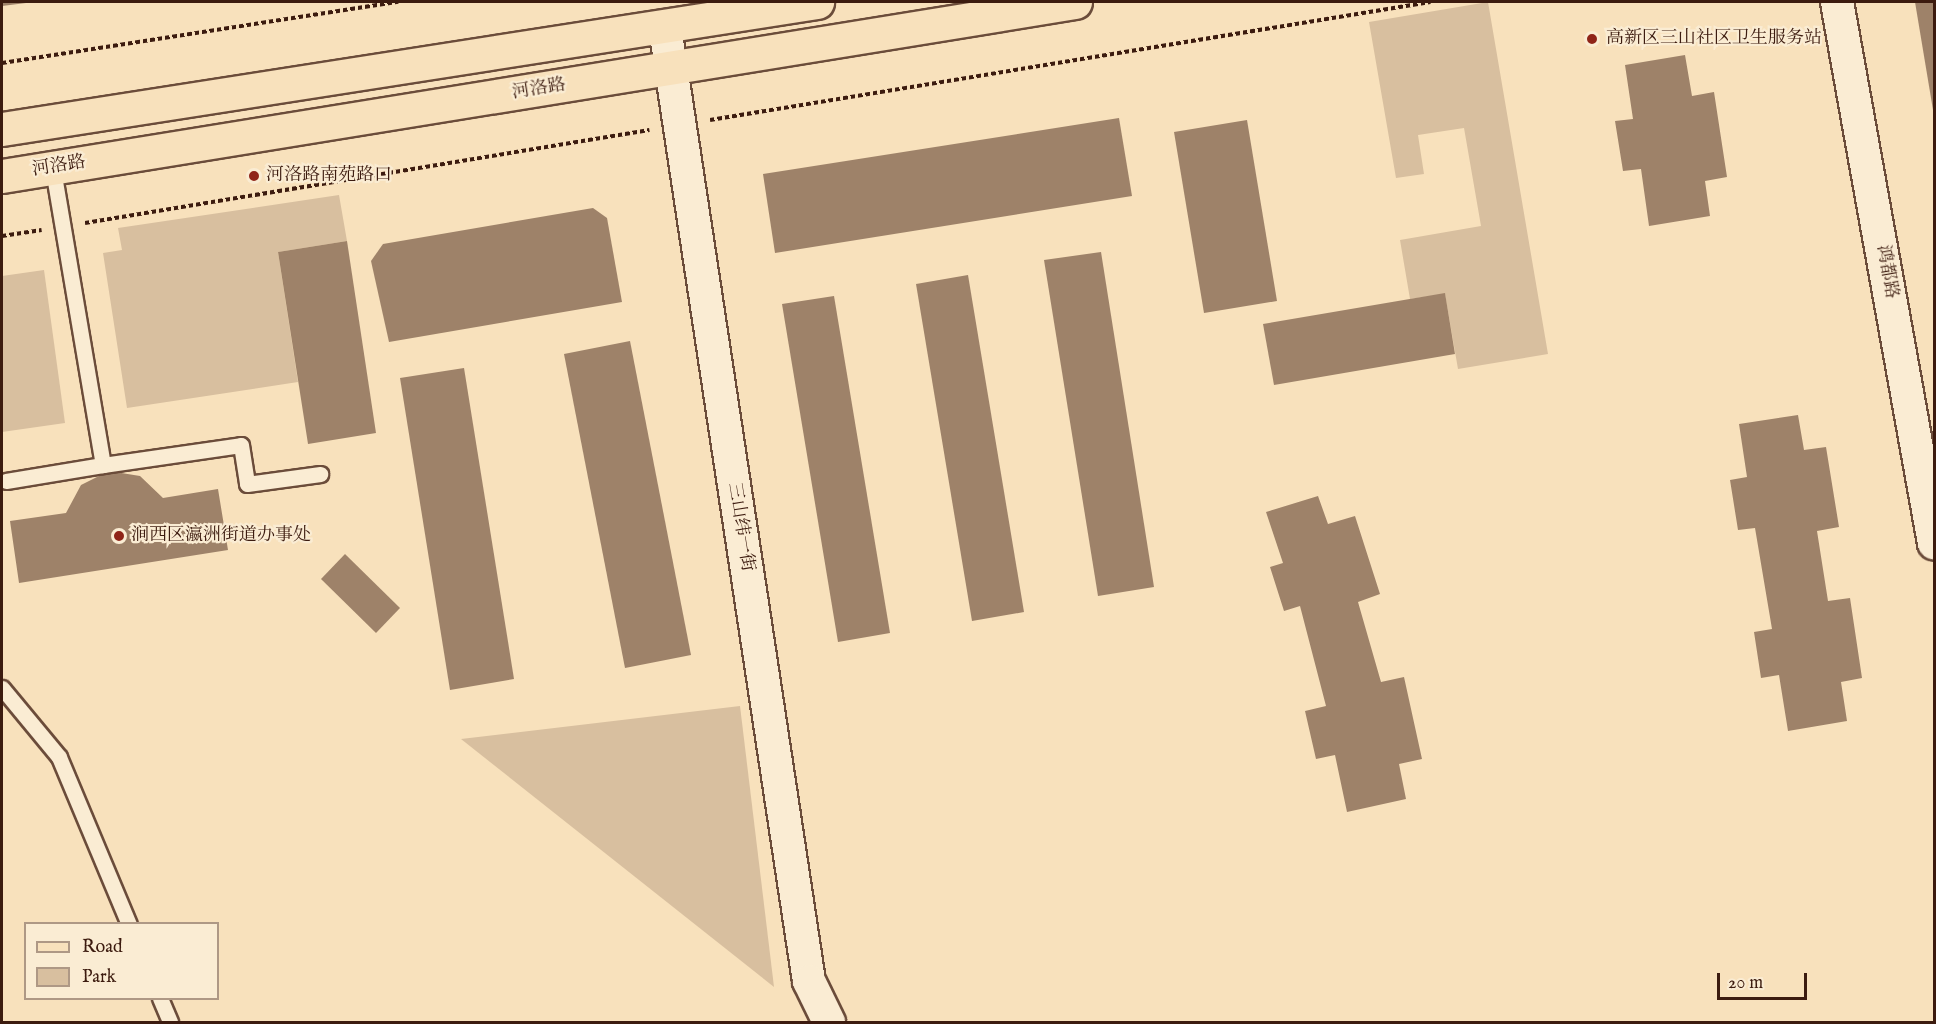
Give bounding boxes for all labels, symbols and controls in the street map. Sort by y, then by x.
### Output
place label: 高新区三山社区卫生服务站 [1606,28,1822,50]
marker: 高新区三山社区卫生服务站 [1583,30,1601,48]
street label: 河洛路 [511,75,567,105]
street label: 河洛路 [31,152,87,182]
place label: 河洛路南苑路口 [266,165,392,187]
marker: 河洛路南苑路口 [247,169,261,183]
street label: 鸿都路 [1871,244,1901,300]
street label: 三山纬一街 [722,481,758,573]
place label: 涧西区瀛洲街道办事处 [131,525,311,547]
marker: 涧西区瀛洲街道办事处 [112,529,126,543]
legend [24,922,219,1000]
text: Road [82,936,123,959]
scale bar [1720,961,1810,999]
text: Park [82,966,116,989]
text: 20 m [1728,972,1763,995]

